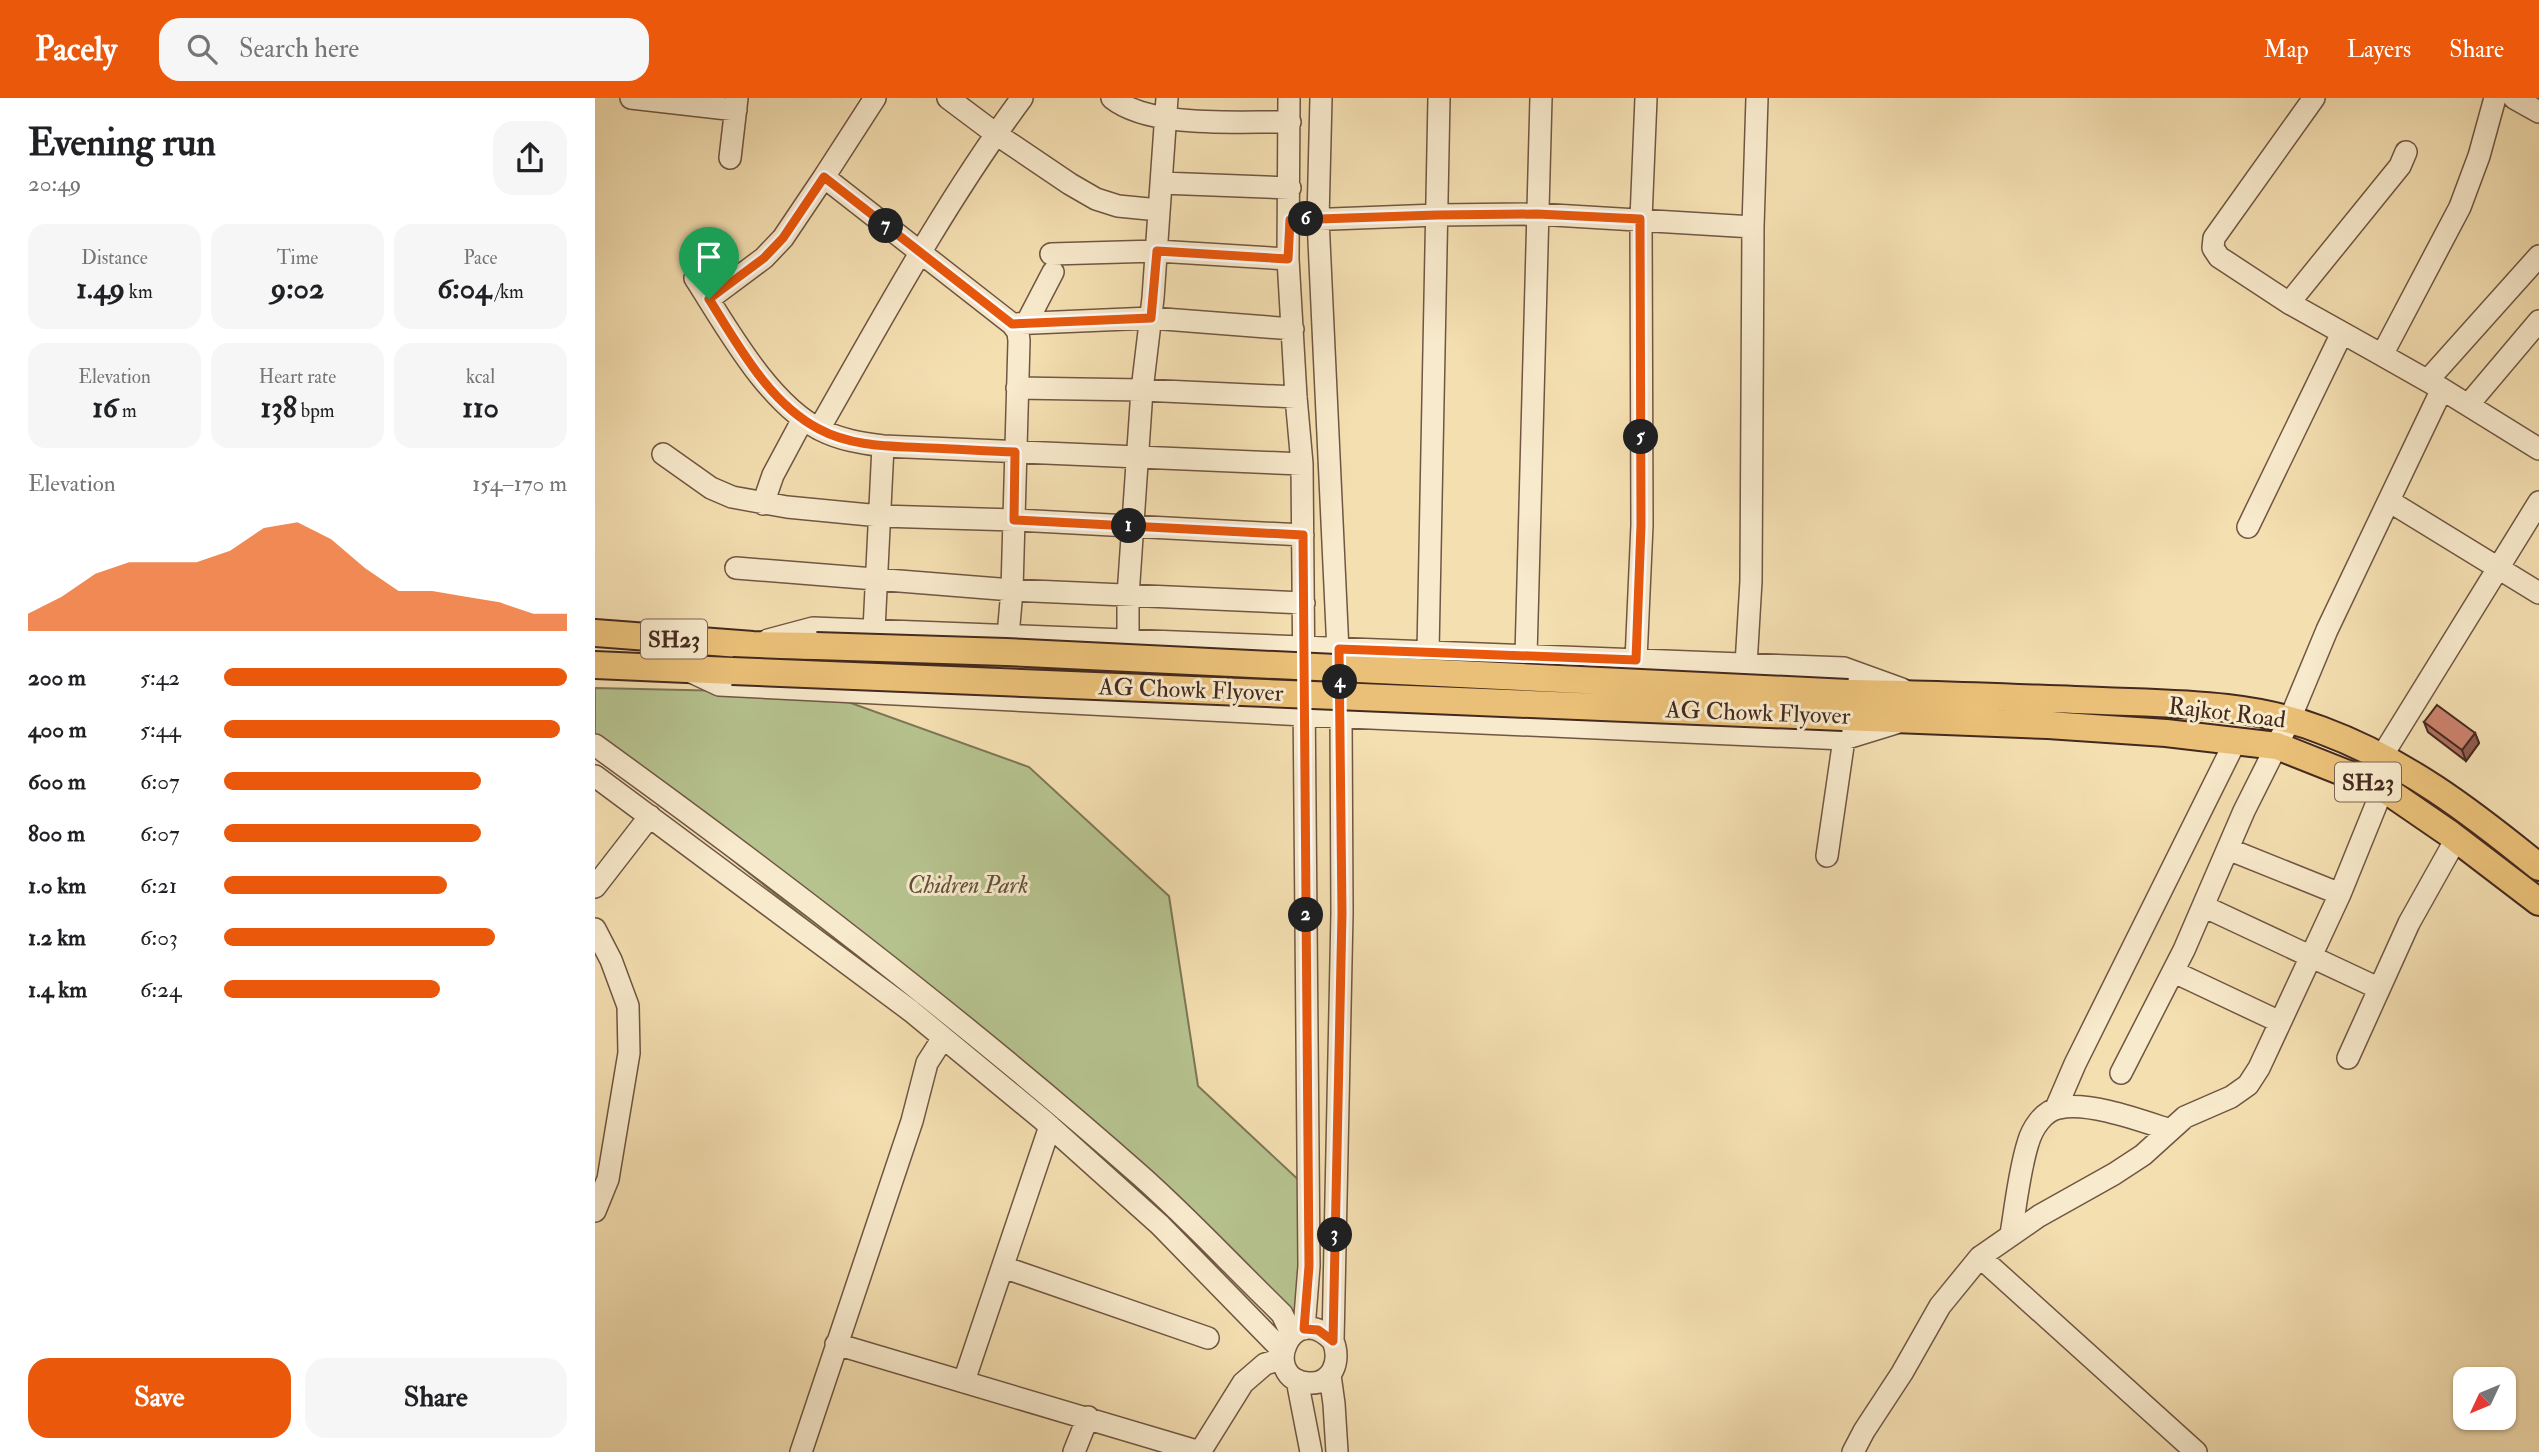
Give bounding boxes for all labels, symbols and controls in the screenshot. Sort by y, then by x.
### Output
search box [159,18,649,81]
text: Pacely [35,29,117,70]
icon: search [183,30,221,68]
text: Search here [239,33,359,65]
text: Map [2264,34,2309,65]
text: Layers [2347,34,2411,65]
text: Share [2449,34,2504,65]
text: Evening run [28,119,216,167]
button: share [493,121,567,195]
text: 20:49 [28,169,81,198]
pin: 6 [1289,202,1323,236]
text: 6 [1301,206,1310,230]
pin: 7 [869,208,903,244]
text: 7 [881,213,890,237]
pin [679,227,739,299]
icon: arrive [690,238,728,276]
text: Distance [81,246,148,270]
text: Time [277,246,318,270]
text: Pace [463,246,498,270]
text: 1.49 [76,270,125,307]
text: 9:02 [271,270,324,307]
text: 6:04 [437,270,491,307]
text: km [125,280,153,304]
text: /km [491,280,524,304]
text: Elevation [78,365,151,389]
text: Heart rate [259,365,336,389]
text: kcal [466,365,495,389]
text: 16 [92,389,118,426]
text: 138 [261,389,297,426]
text: 110 [462,389,499,426]
text: m [118,399,137,423]
text: bpm [297,399,334,423]
pin: 5 [1623,420,1659,454]
text: 5 [1636,424,1645,448]
text: Elevation [28,469,116,498]
text: 154–170 m [472,469,567,498]
pin: 1 [1111,508,1147,544]
text: 1 [1125,513,1132,537]
road number: SH23 [641,620,707,659]
text: 200 m [28,663,86,692]
text: 5:42 [140,663,180,692]
pin: 4 [1323,664,1357,700]
text: 4 [1334,669,1345,693]
street label: AG Chowk Flyover [1097,671,1284,709]
street label: Rajkot Road [2166,690,2288,736]
street label: AG Chowk Flyover [1664,694,1851,732]
text: 400 m [28,715,87,744]
text: 5:44 [140,715,181,744]
road number: SH23 [2335,762,2401,802]
text: 600 m [28,767,86,796]
text: 6:07 [140,767,180,796]
text: 800 m [28,819,85,848]
text: 6:07 [140,819,180,848]
park label: Chidren Park [908,870,1029,901]
text: 1.0 km [28,871,86,900]
text: 6:21 [140,871,177,900]
pin: 2 [1289,898,1323,932]
text: 2 [1301,902,1310,926]
text: 1.2 km [28,923,86,952]
text: 6:03 [140,923,178,952]
text: 1.4 km [28,975,87,1004]
text: 6:24 [140,975,181,1004]
pin: 3 [1317,1218,1353,1252]
text: 3 [1331,1222,1338,1246]
button: Save [28,1358,291,1438]
button: Share [305,1358,567,1438]
north arrow [2453,1367,2517,1430]
map controls [2453,1367,2516,1430]

